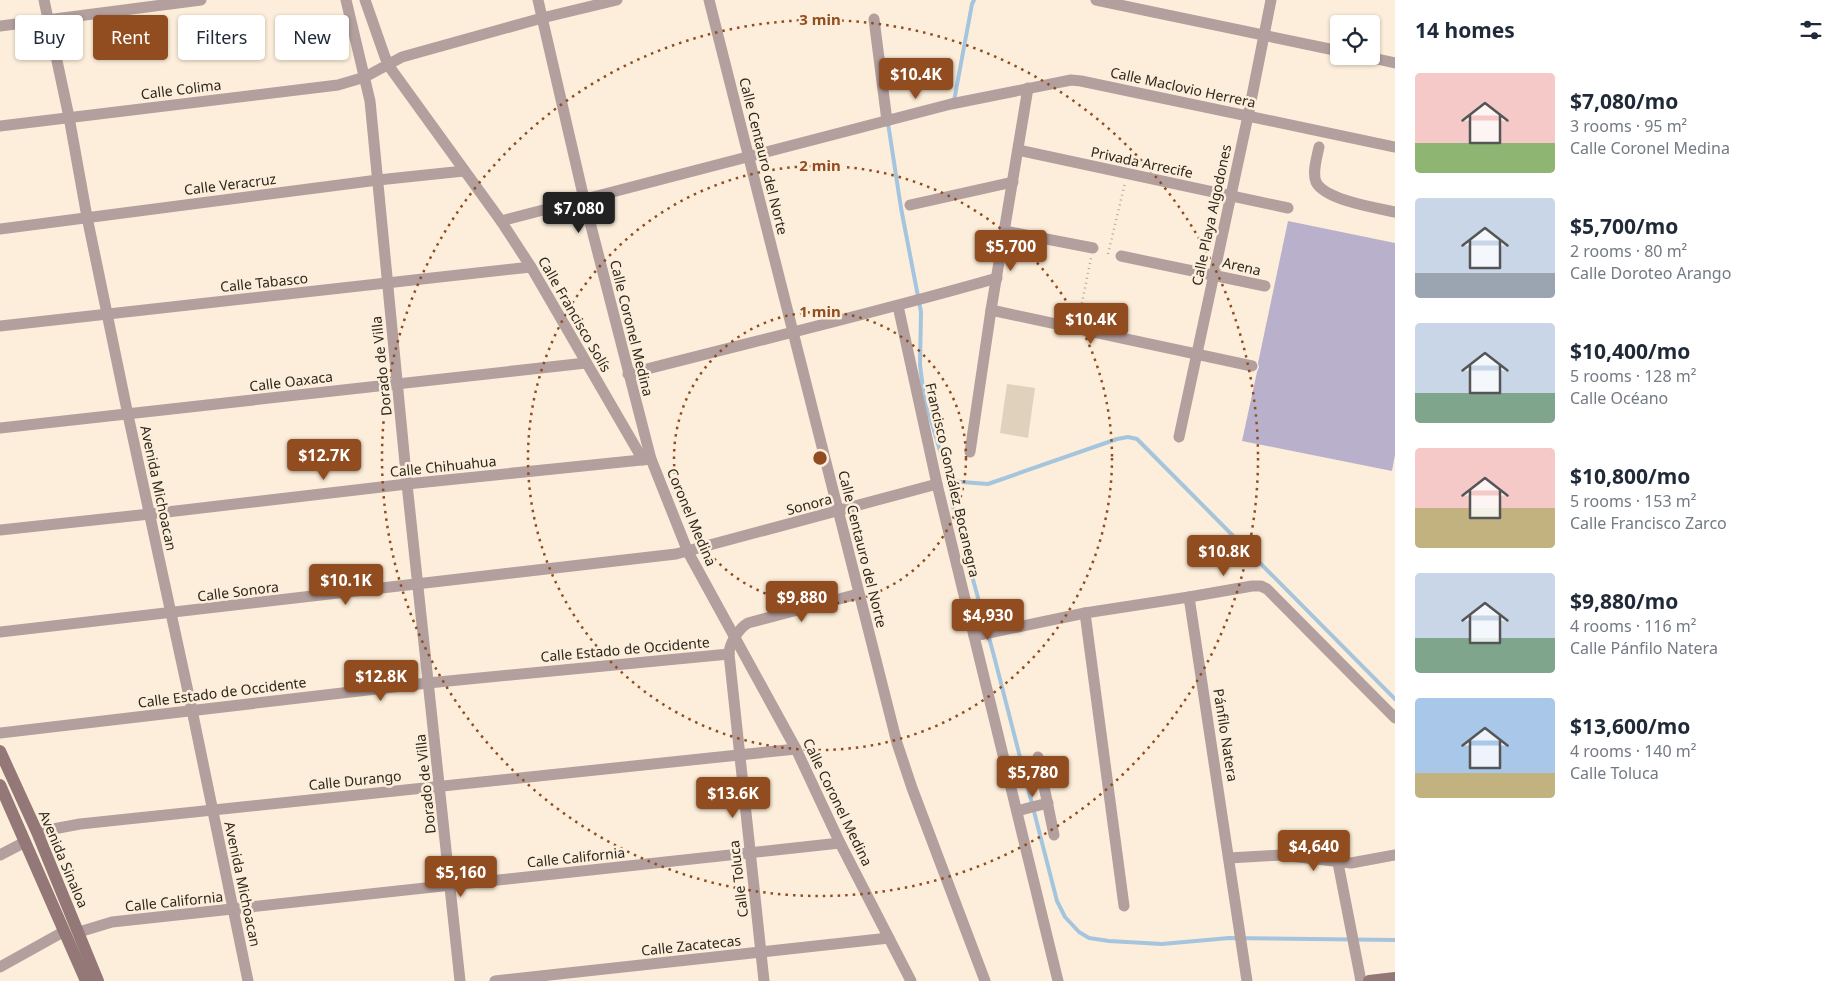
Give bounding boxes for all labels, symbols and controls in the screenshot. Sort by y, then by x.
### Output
text: 3 min [799,9,841,29]
chip: Buy [15,15,83,60]
chip: Rent [93,15,168,60]
chip: Filters [178,15,265,60]
chip: New [275,15,349,60]
map controls [1330,15,1380,65]
button: locate [1330,15,1380,65]
text: 14 homes [1415,16,1515,44]
icon: filters [1797,16,1825,44]
pin: $10.4K [875,58,957,100]
street label: Calle Maclovio Herrera [1109,62,1257,112]
text: $10.4K [890,63,942,85]
street label: Calle Colima [140,75,222,103]
street label: Calle Centauro del Norte [735,75,793,237]
text: $7,080/mo [1570,87,1678,115]
icon: home [1455,93,1515,153]
text: 3 rooms · 95 m² [1570,115,1687,137]
text: Calle Coronel Medina [1570,137,1730,159]
street label: Privada Arrecife [1089,142,1195,182]
street label: Calle Playa Algodones [1187,142,1235,287]
text: 2 min [799,155,841,175]
street label: Calle Veracruz [183,169,278,199]
pin: $7,080 [538,192,620,234]
text: $7,080 [554,197,604,219]
text: $5,700/mo [1570,212,1678,240]
icon: home [1455,218,1515,278]
pin: $5,700 [970,230,1052,272]
text: $5,700 [986,235,1036,257]
text: 2 rooms · 80 m² [1570,240,1687,262]
street label: Arena [1221,252,1263,280]
street label: Calle Francisco Solís [534,253,616,376]
street label: Calle Coronel Medina [606,258,658,398]
text: Calle Doroteo Arango [1570,262,1731,284]
street label: Calle Tabasco [219,268,309,296]
text: 1 min [799,301,841,321]
pin: $10.4K [1050,302,1132,345]
text: $10.4K [1065,308,1117,330]
street label: Dorado de Villa [366,315,396,417]
text: $10,400/mo [1570,337,1690,365]
icon: home [1455,343,1515,403]
text: 5 rooms · 128 m² [1570,365,1696,387]
street label: Calle Oaxaca [248,366,334,396]
street label: Francisco González Bocanegra [921,381,985,579]
text: Calle Océano [1570,387,1668,409]
street label: Avenida Michoacan [136,424,182,552]
pin: $12.7K [283,438,365,481]
text: $12.7K [298,444,350,466]
centre of rings [811,449,829,467]
street label: Calle Chihuahua [389,451,497,481]
text: $10,800/mo [1570,462,1690,490]
street label: Coronel Medina [663,465,721,569]
street label: Calle Centauro del Norte [834,468,892,630]
icon: home [1455,468,1515,528]
street label: Sonora [784,489,834,519]
text: 5 rooms · 153 m² [1570,490,1696,512]
text: Calle Francisco Zarco [1570,512,1727,534]
pin: $10.8K [1183,534,1265,577]
text: $10.8K [1198,540,1250,562]
pin: $10.1K [305,564,387,606]
text: $10.1K [320,569,372,591]
street label: Calle Sonora [196,577,280,605]
pin: $9,880 [761,580,843,623]
text: $9,880 [777,586,827,608]
text: $9,880/mo [1570,587,1678,615]
icon: home [1455,593,1515,653]
pin: $4,930 [947,598,1029,641]
text: $4,930 [963,604,1013,626]
text: 4 rooms · 116 m² [1570,615,1696,637]
street label: Calle Estado de Occidente [540,632,711,666]
text: Calle Pánfilo Natera [1570,637,1718,659]
pin: $12.8K [340,660,422,702]
text: $12.8K [355,665,407,687]
street label: Calle Estado de Occidente [137,672,308,712]
street label: Pánfilo Natera [1209,687,1243,783]
text: $13,600/mo [1570,712,1690,740]
icon: home [1455,718,1515,778]
street label: Dorado de Villa [410,733,440,835]
street label: Calle Coronel Medina [799,735,877,869]
text: 4 rooms · 140 m² [1570,740,1696,762]
pin: $5,780 [992,756,1074,798]
text: $5,780 [1008,761,1058,783]
text: Calle Toluca [1570,762,1659,784]
street label: Calle Durango [308,766,402,794]
pin: $13.6K [692,776,774,819]
text: $13.6K [707,782,759,804]
street label: Avenida Sinaloa [35,807,93,911]
street label: Avenida Michoacan [220,820,266,948]
pin: $4,640 [1273,830,1355,872]
text: $4,640 [1289,835,1339,857]
street label: Calle Toluca [724,839,752,919]
street label: Calle California [526,842,626,872]
pin: $5,160 [420,856,502,898]
text: $5,160 [436,861,486,883]
street label: Calle California [124,886,224,916]
street label: Calle Zacatecas [640,930,742,960]

